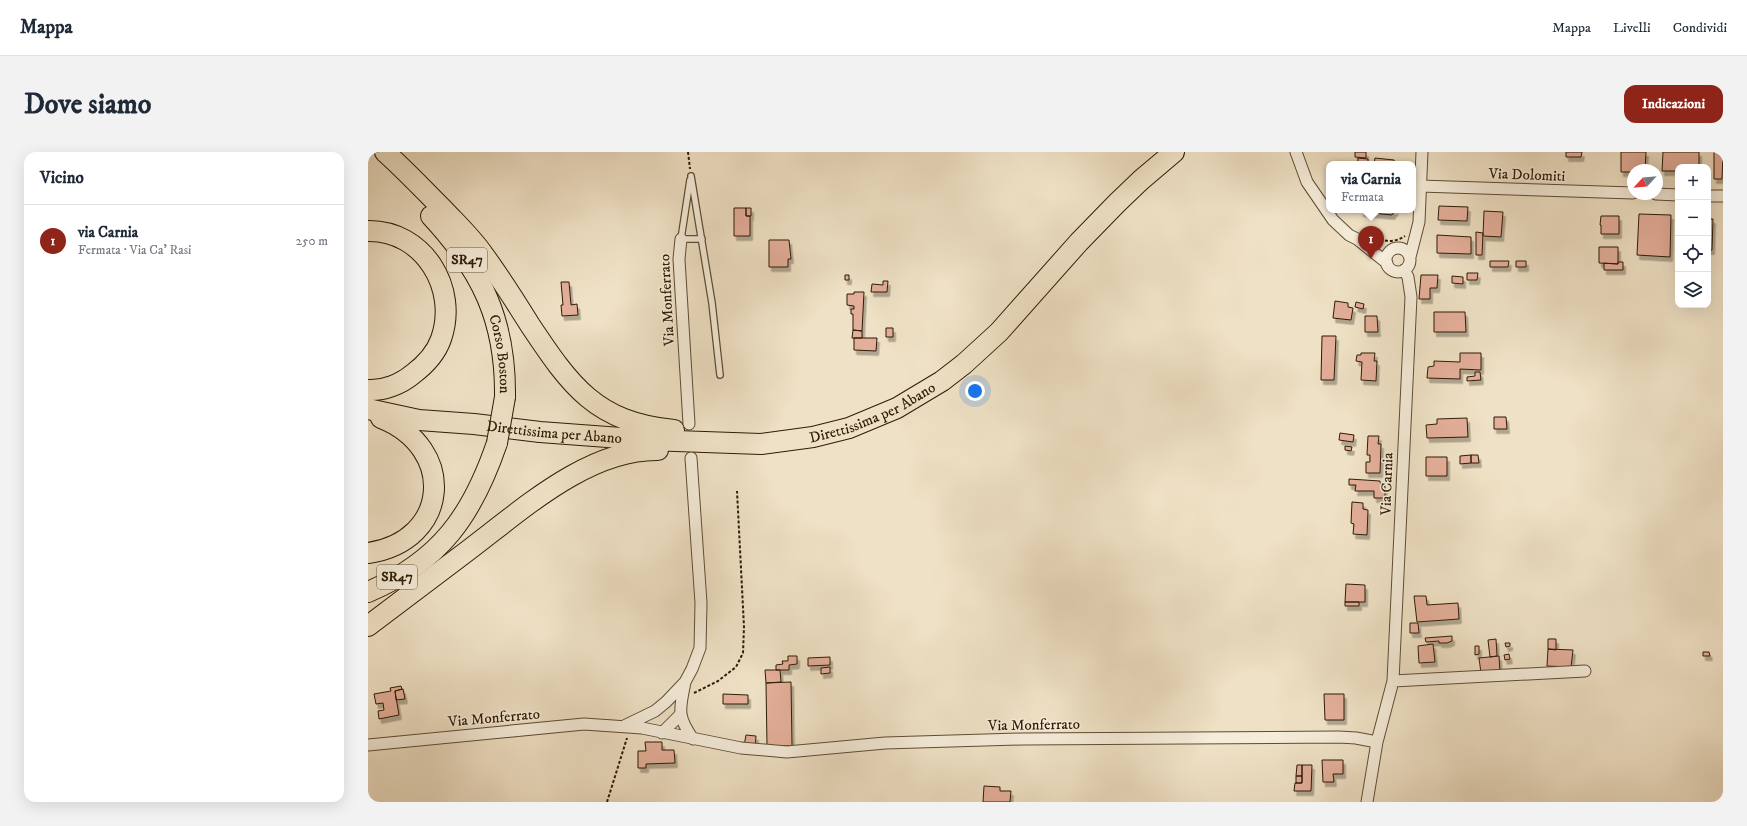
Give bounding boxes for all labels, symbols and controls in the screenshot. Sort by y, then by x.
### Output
text: Mappa [20,16,73,39]
text: Mappa [1552,19,1591,37]
text: Livelli [1613,19,1651,37]
text: Condividi [1673,19,1727,37]
button: Indicazioni [1624,85,1723,123]
text: Dove siamo [24,87,151,122]
popup [1326,161,1416,213]
street label: Via Dolomiti [1487,164,1566,186]
north arrow [1627,164,1663,200]
map controls [1675,164,1711,308]
button: + [1675,164,1711,200]
text: Vicino [40,167,84,189]
text: via Carnia [1341,170,1401,189]
text: Fermata [1341,189,1384,205]
button: − [1675,200,1711,236]
text: via Carnia [78,223,138,242]
pin: 1 [1358,226,1384,259]
text: 1 [51,233,55,249]
text: 250 m [296,233,328,249]
button: locate [1675,236,1711,272]
text: Fermata · Via Ca' Rasi [78,242,191,258]
road number: SR47 [447,248,487,272]
street label: Via Monferrato [655,254,679,347]
button: layers [1675,272,1711,308]
street label: Corso Boston [485,312,515,394]
street label: Direttissima per Abano [807,378,939,447]
your location [965,381,985,401]
street label: Direttissima per Abano [486,416,623,448]
street label: Via Carnia [1376,452,1398,517]
road number: SR47 [377,565,417,589]
street label: Via Monferrato [446,705,541,732]
street label: Via Monferrato [987,715,1080,735]

